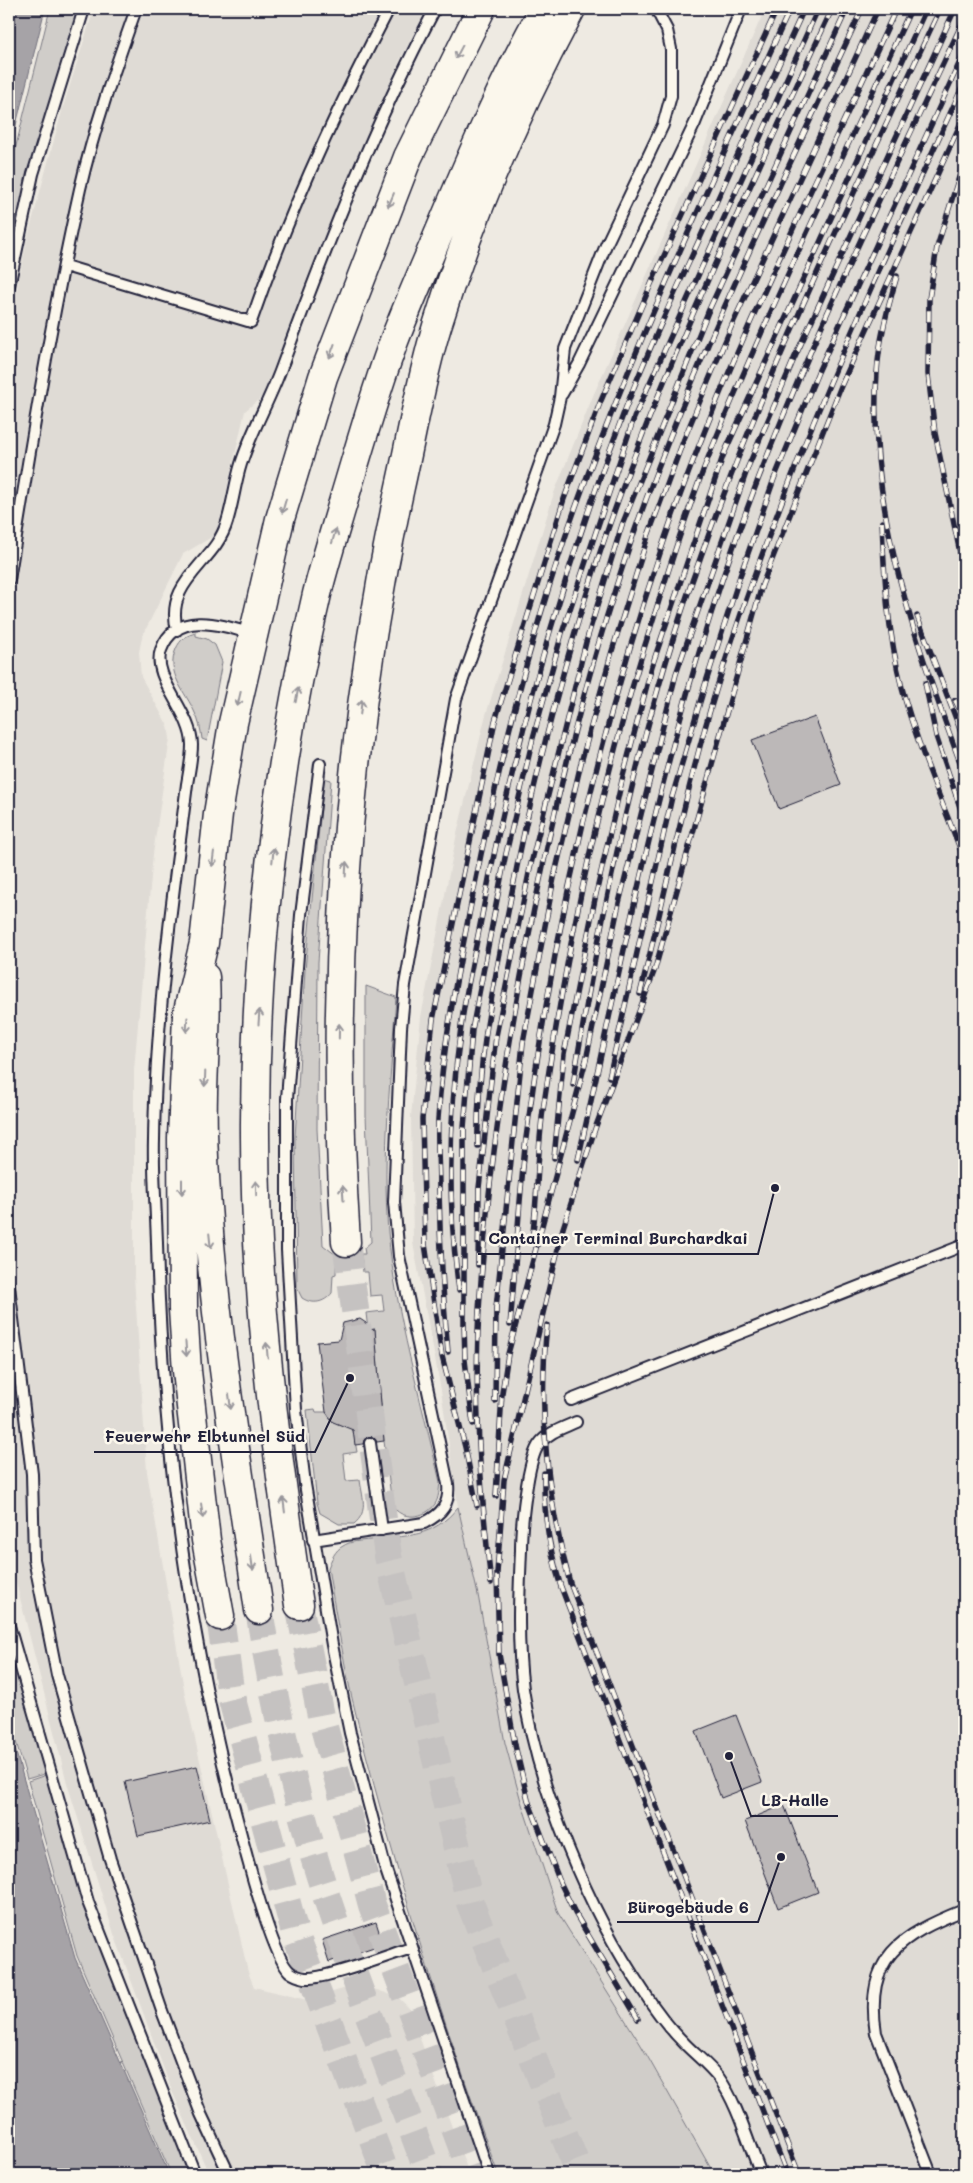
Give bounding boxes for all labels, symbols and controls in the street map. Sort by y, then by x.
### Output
one-way arrow [454,44,463,59]
one-way arrow [385,192,394,207]
one-way arrow [327,343,336,358]
one-way arrow [278,498,288,514]
one-way arrow [329,529,339,545]
one-way arrow [293,687,302,703]
one-way arrow [234,690,243,706]
one-way arrow [356,699,366,715]
one-way arrow [268,847,278,863]
one-way arrow [208,851,218,867]
one-way arrow [341,861,350,877]
one-way arrow [254,1009,264,1025]
one-way arrow [182,1016,191,1032]
one-way arrow [334,1023,344,1040]
one-way arrow [200,1071,209,1087]
one-way arrow [177,1178,187,1195]
one-way arrow [252,1180,261,1196]
one-way arrow [338,1186,347,1202]
callout: Container Terminal Burchardkai [478,1223,758,1254]
text: Container Terminal Burchardkai [488,1227,748,1248]
one-way arrow [205,1233,215,1249]
one-way arrow [181,1341,190,1357]
one-way arrow [262,1342,272,1358]
one-way arrow [225,1394,235,1410]
callout: Feuerwehr Elbtunnel Süd [94,1421,315,1452]
text: Feuerwehr Elbtunnel Süd [105,1425,305,1446]
one-way arrow [279,1497,289,1513]
one-way arrow [197,1503,207,1519]
one-way arrow [248,1555,258,1571]
callout: LB-Halle [751,1785,838,1816]
text: LB-Halle [761,1789,829,1810]
callout: Bürogebäude 6 [617,1891,758,1922]
text: Bürogebäude 6 [627,1896,749,1917]

